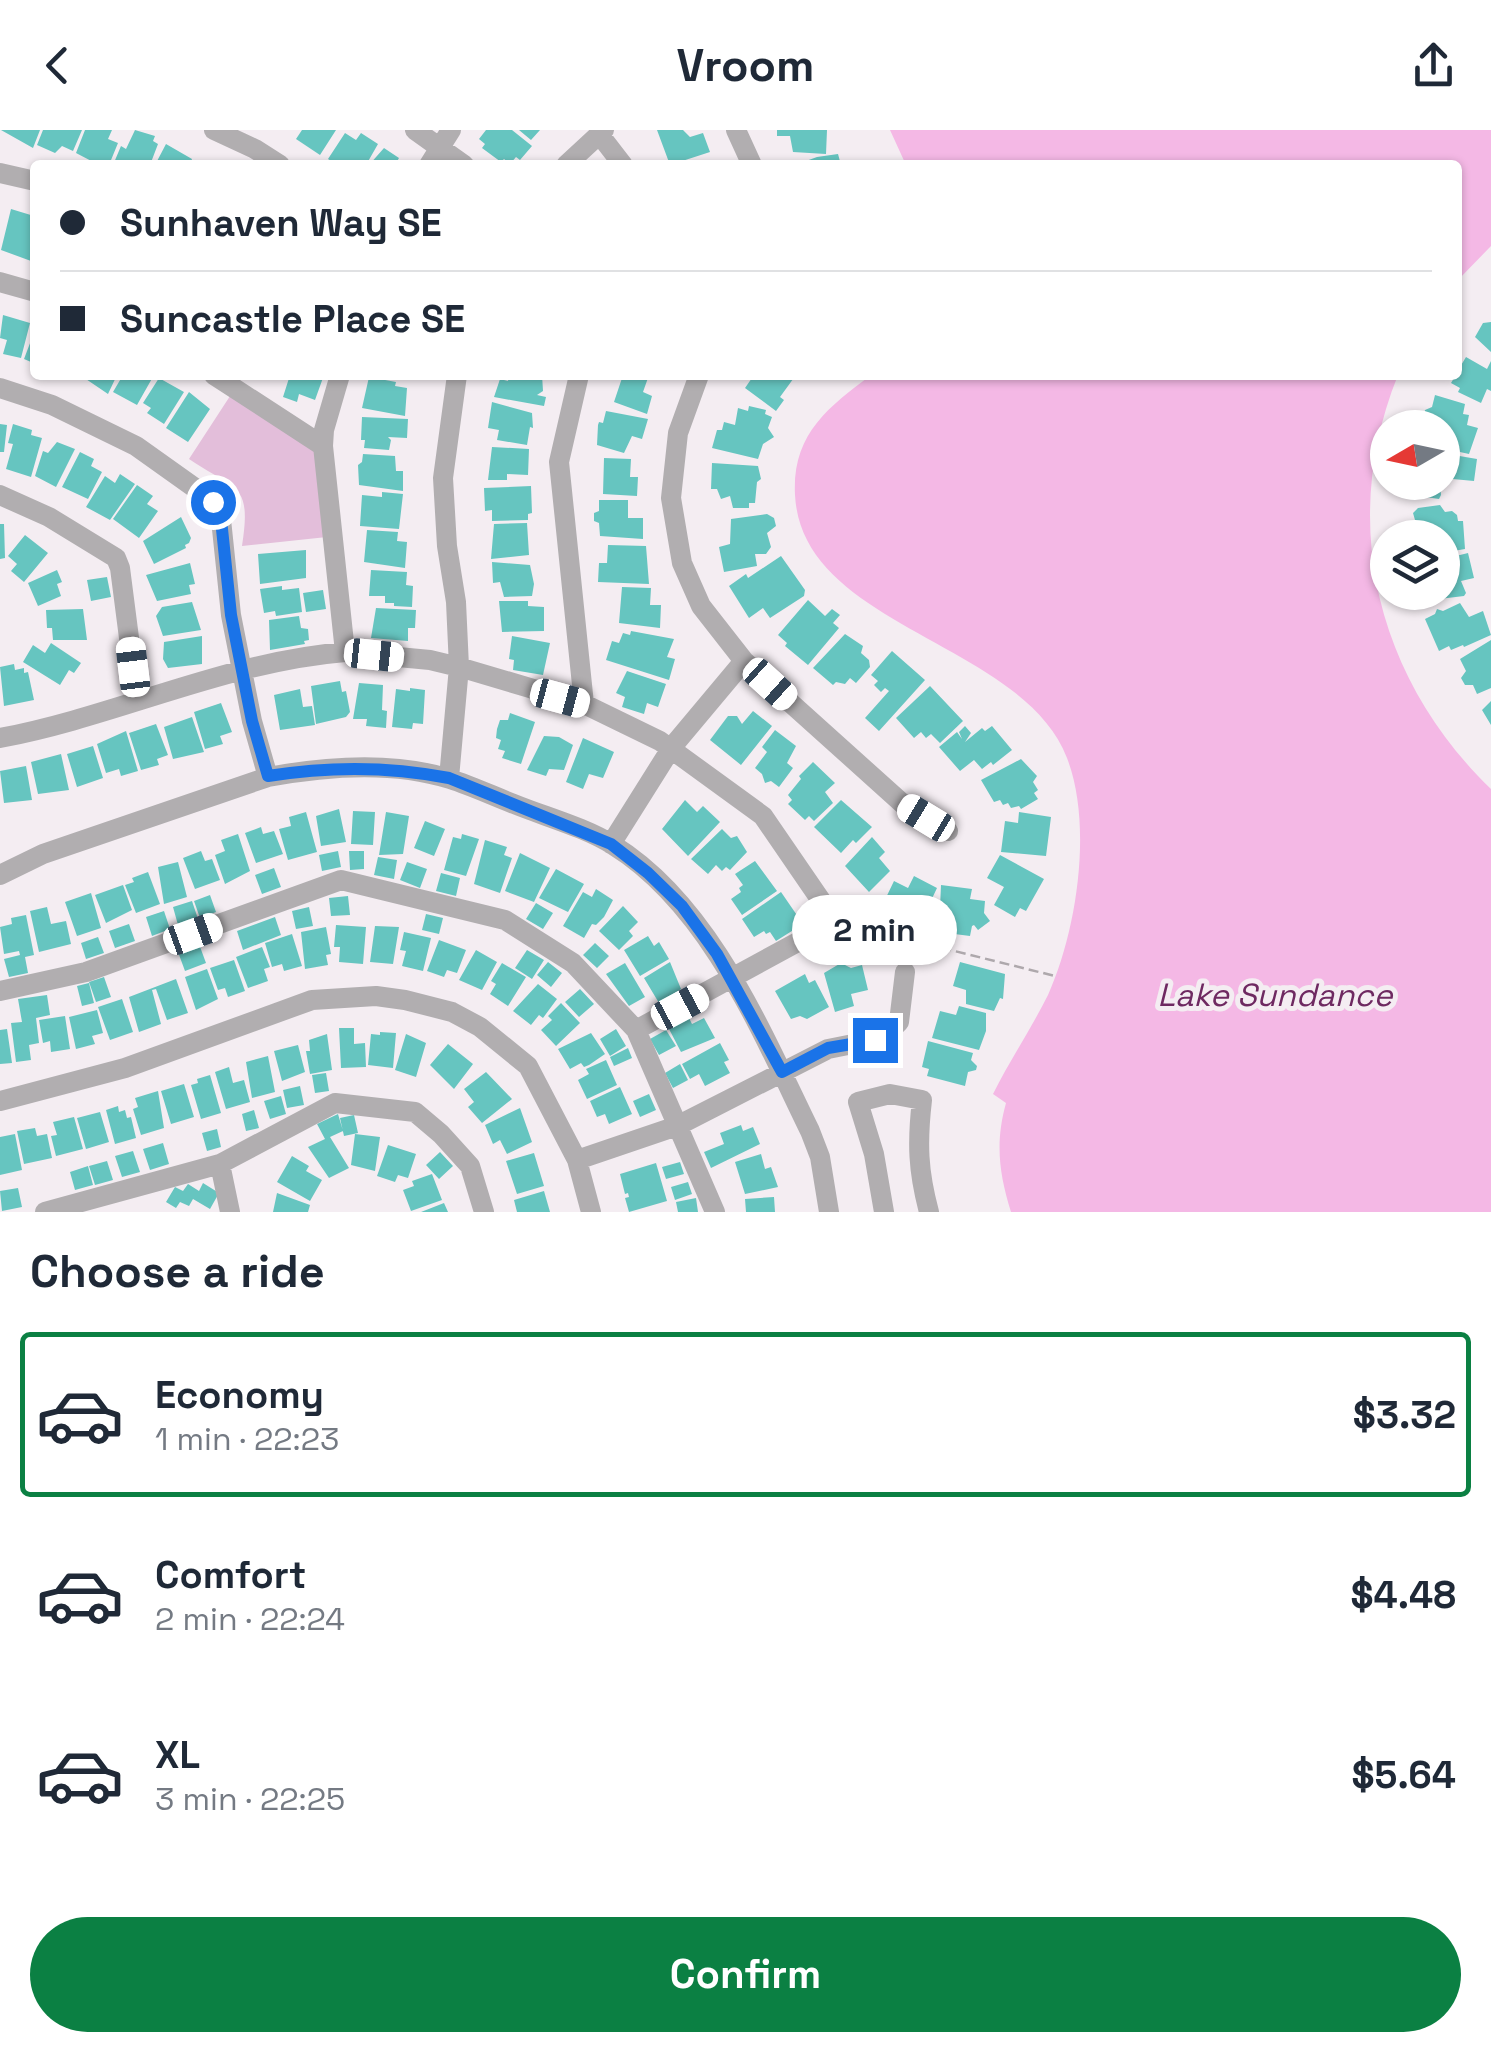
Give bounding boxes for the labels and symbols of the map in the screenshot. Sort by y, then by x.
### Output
north arrow [1370,410,1460,500]
route start [191,480,236,525]
car [114,635,152,699]
car [343,637,405,673]
car [738,653,802,715]
car [527,676,593,720]
car [893,790,959,846]
callout: 2 min [792,895,958,965]
car [160,910,226,958]
water label: Lake Sundance [1158,975,1394,1015]
car [646,980,714,1034]
route end [853,1018,898,1063]

